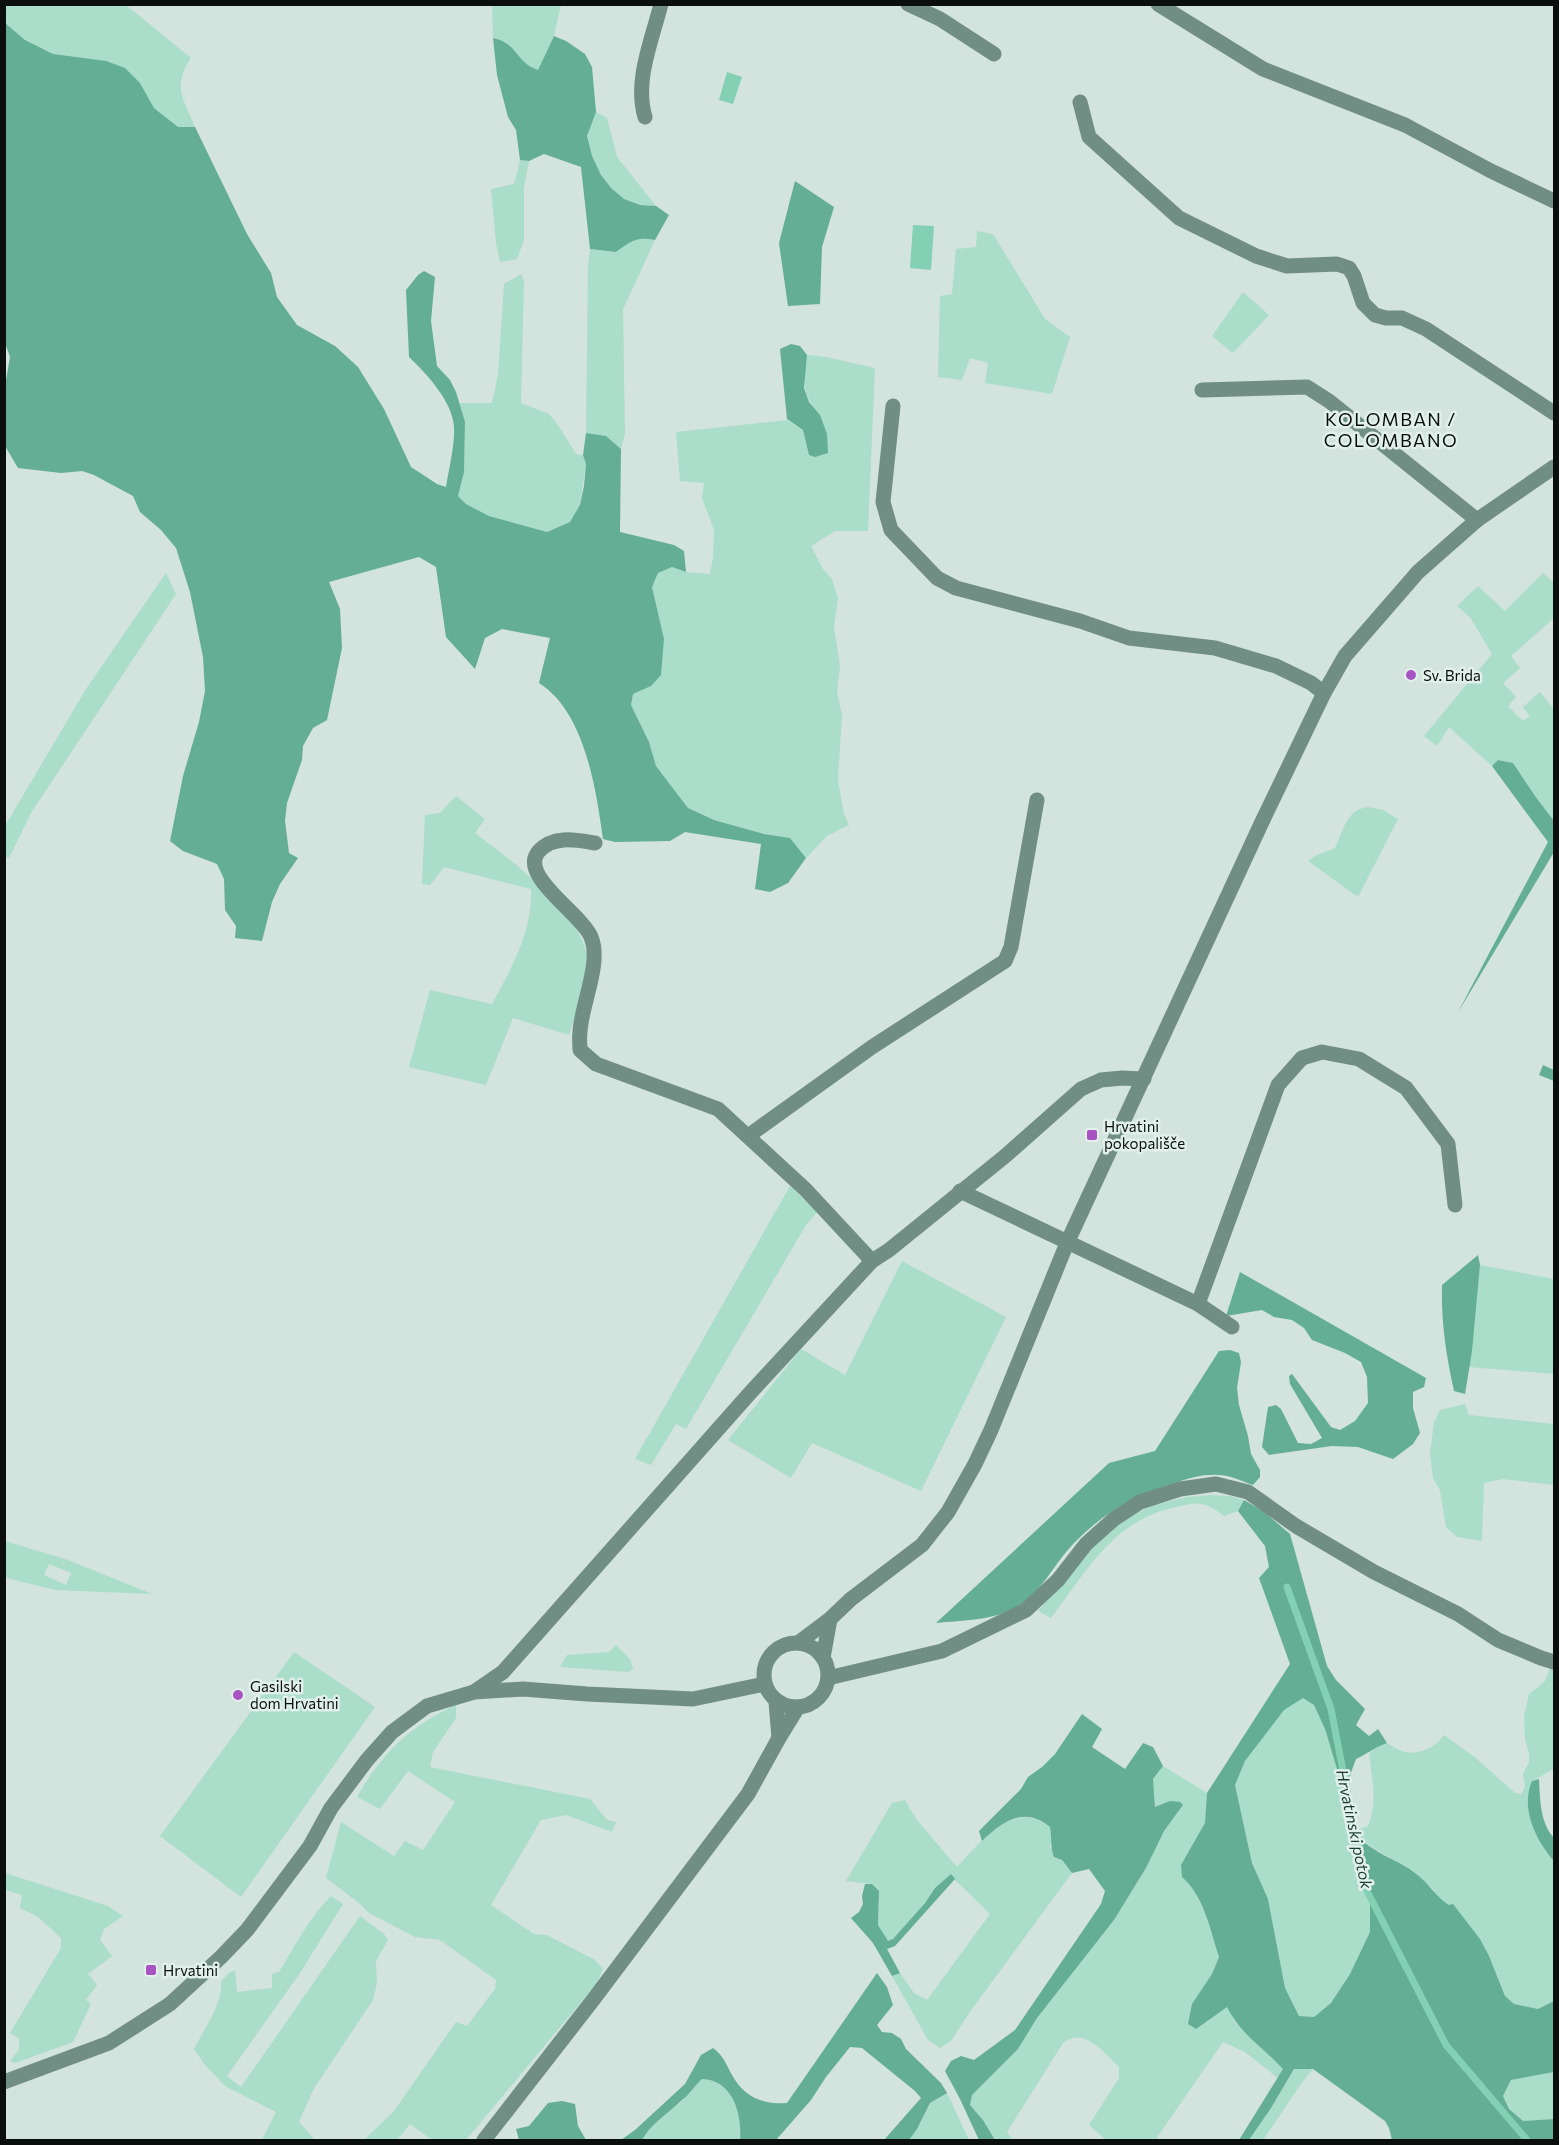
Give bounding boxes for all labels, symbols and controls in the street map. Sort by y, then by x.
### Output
district label: KOLOMBAN / COLOMBANO [1324,408,1458,451]
place label: Sv. Brida [1423,666,1481,684]
marker: Sv. Brida [1404,668,1418,682]
place label: Hrvatini pokopališče [1104,1117,1185,1152]
marker: Hrvatini pokopališče [1085,1128,1099,1142]
place label: Gasilski dom Hrvatini [250,1677,339,1712]
marker: Gasilski dom Hrvatini [231,1688,245,1702]
water label: Hrvatinski potok [1333,1768,1377,1891]
place label: Hrvatini [163,1961,218,1979]
marker: Hrvatini [144,1963,158,1977]

